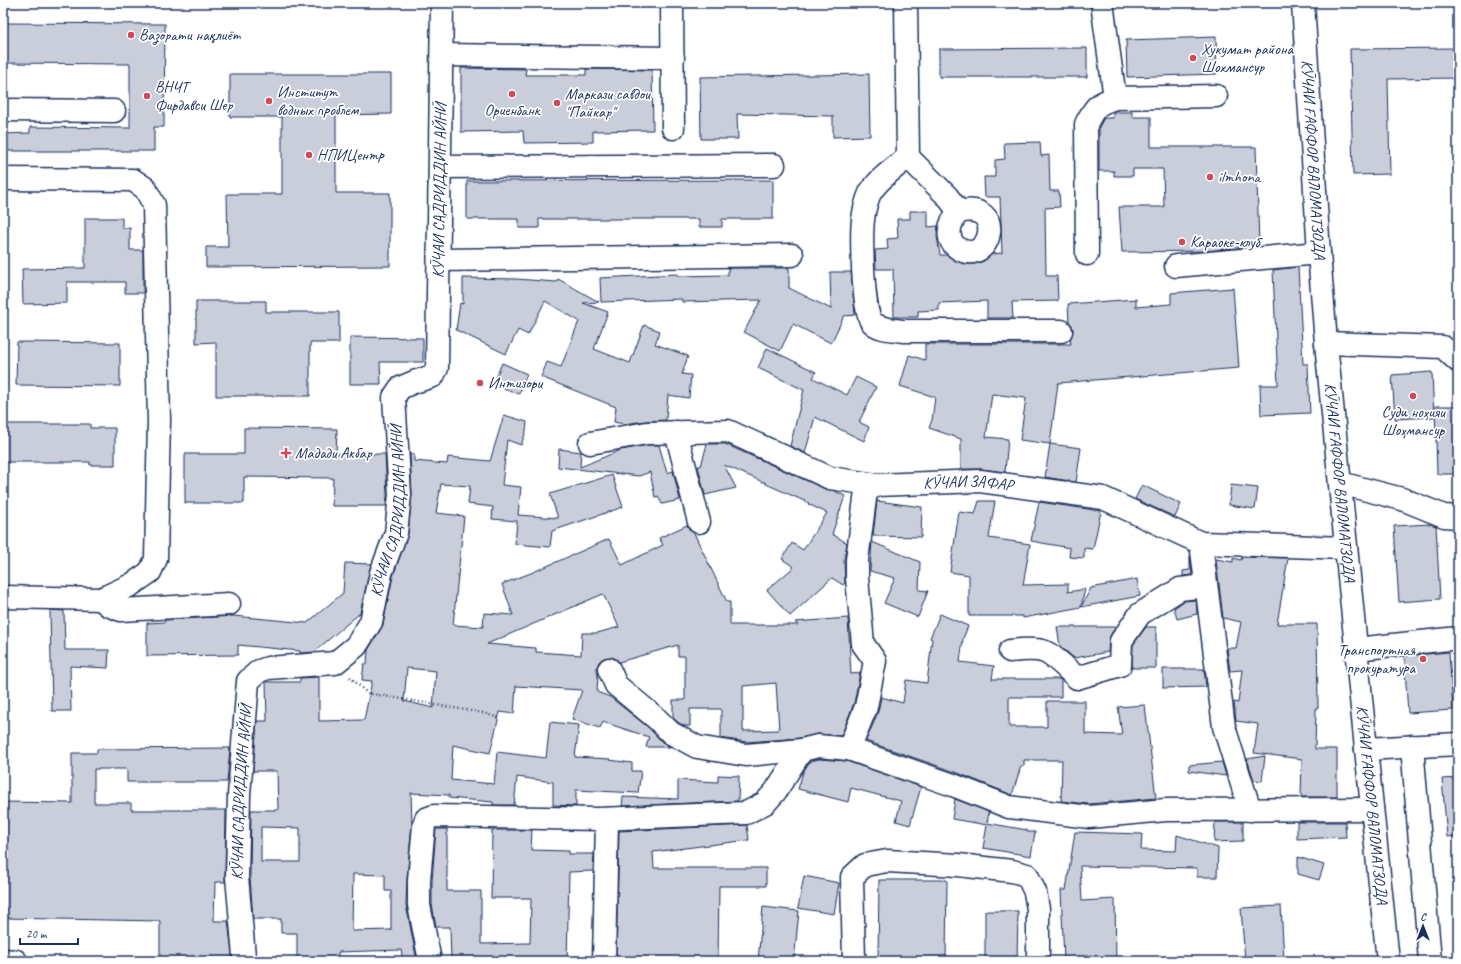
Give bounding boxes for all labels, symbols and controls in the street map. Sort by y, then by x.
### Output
place label: Вазорати нақлиёт [139,25,242,45]
marker: Вазорати нақлиёт [126,30,136,40]
place label: Хукумат района Шохмансур [1201,39,1295,77]
marker: Хукумат района Шохмансур [1188,53,1198,63]
street label: КӮЧАИ ҒАФФОР ВАЛОМАТЗОДА [1297,59,1330,261]
place label: ВНЧТ Фирдавси Шер [155,77,234,115]
place label: Институт водных проблем [277,82,360,120]
place label: Маркази савдои "Пайкар" [565,84,651,122]
marker: Ориенбанк [507,89,517,99]
marker: ВНЧТ Фирдавси Шер [142,91,152,101]
marker: Институт водных проблем [264,96,274,106]
marker: Маркази савдои "Пайкар" [552,98,562,108]
street label: КӮЧАИ САДРИДДИН АЙНӢ [428,100,451,278]
place label: Ориенбанк [484,100,541,120]
place label: НПИЦентр [317,145,385,165]
marker: НПИЦентр [304,150,314,160]
place label: ilmhona [1218,167,1262,187]
marker: ilmhona [1205,172,1215,182]
place label: Караоке-клуб [1190,232,1263,252]
marker: Караоке-клуб [1177,237,1187,247]
place label: Интизори [488,373,543,393]
marker: Интизори [475,378,485,388]
street label: КӮЧАИ ҒАФФОР ВАЛОМАТЗОДА [1320,382,1360,584]
marker: Суди ноҳияи Шоҳмансур [1408,391,1418,401]
place label: Суди ноҳияи Шоҳмансур [1381,402,1446,440]
street label: КӮЧАИ САДРИДДИН АЙНӢ [366,421,410,599]
place label: Мадади Акбар [295,443,373,463]
marker: Мадади Акбар [280,447,292,459]
street label: КӮЧАИ ЗАФАР [923,471,1017,496]
place label: Транспортная прокуратура [1338,640,1417,678]
marker: Транспортная прокуратура [1418,654,1428,664]
street label: КӮЧАИ САДРИДДИН АЙНӢ [227,701,256,880]
street label: КӮЧАИ ҒАФФОР ВАЛОМАТЗОДА [1352,705,1392,906]
north arrow [1403,906,1443,946]
text: С [1420,909,1427,923]
scale bar [20,920,78,946]
text: 20 m [26,926,48,942]

